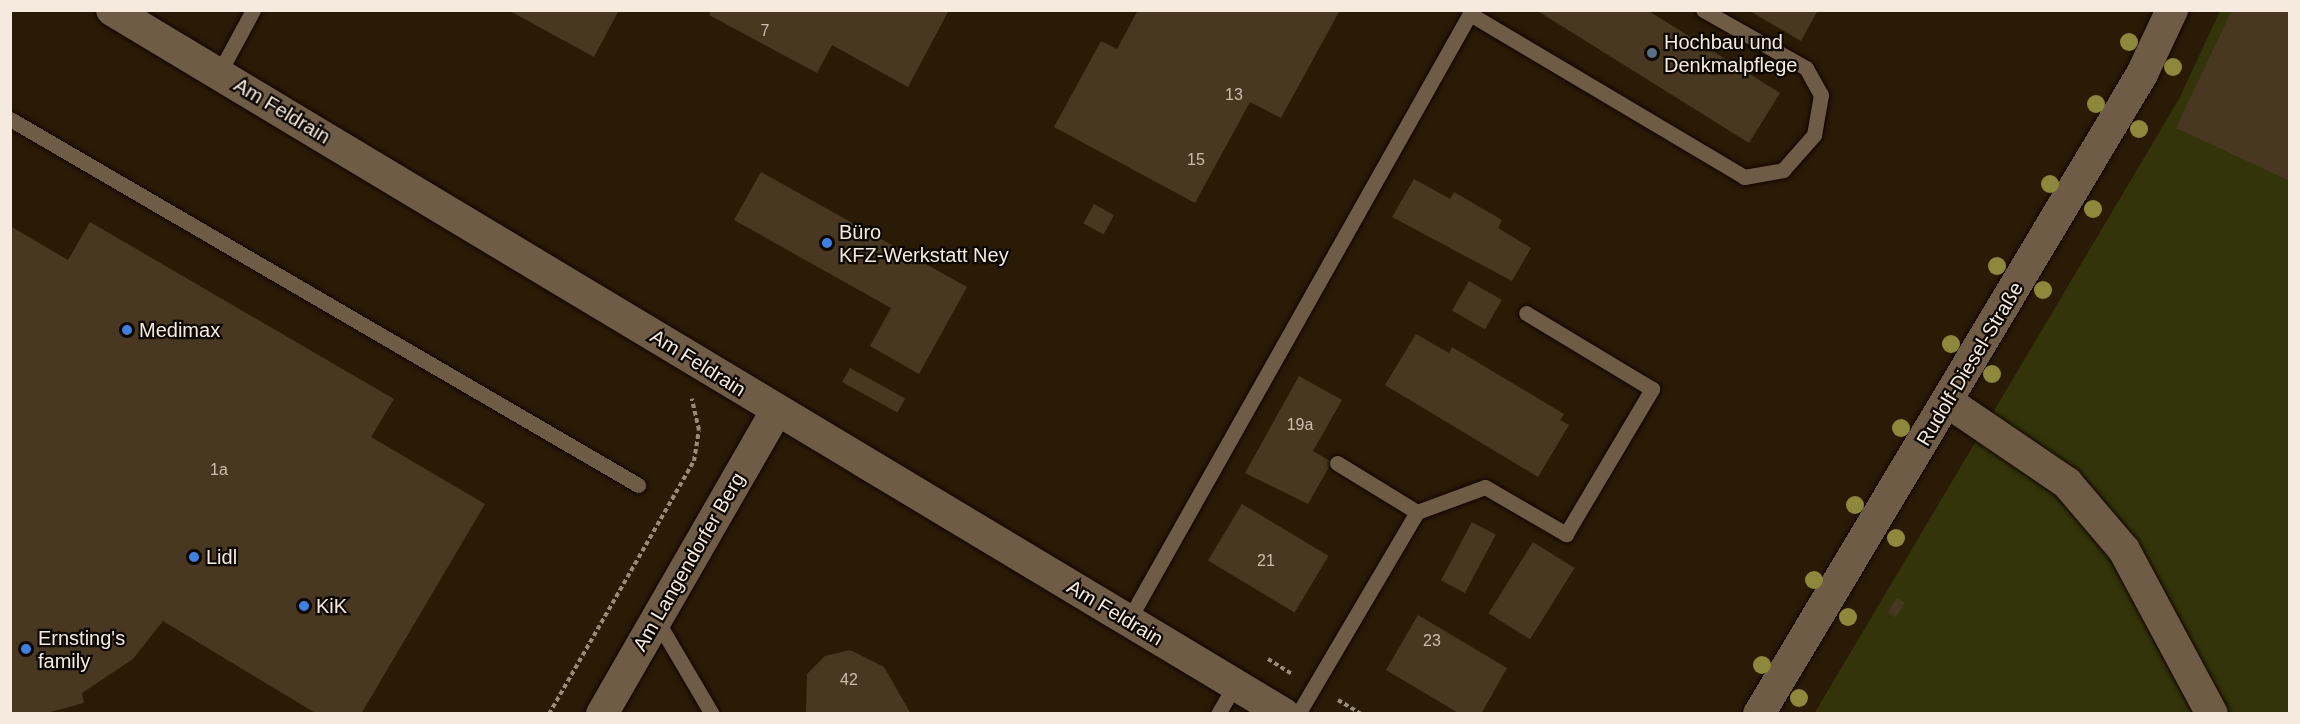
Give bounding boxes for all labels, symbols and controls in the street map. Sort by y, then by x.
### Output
house number: 7 [761,21,769,41]
place label: Hochbau und Denkmalpflege [1664,30,1797,77]
marker: Hochbau und Denkmalpflege [1645,46,1659,60]
street label: Am Feldrain [230,73,334,149]
house number: 13 [1225,85,1243,105]
house number: 15 [1187,150,1205,170]
place label: Büro KFZ-Werkstatt Ney [839,220,1009,267]
marker: Büro KFZ-Werkstatt Ney [820,236,834,250]
street label: Rudolf-Diesel-Straße [1912,278,2028,450]
place label: Medimax [139,318,220,342]
marker: Medimax [120,323,134,337]
street label: Am Feldrain [646,324,750,402]
house number: 19a [1287,415,1313,435]
house number: 1a [210,460,228,480]
street label: Am Langendorfer Berg [628,468,750,656]
place label: Lidl [206,545,237,569]
marker: Lidl [187,550,201,564]
house number: 21 [1257,551,1275,571]
street label: Am Feldrain [1063,575,1167,651]
place label: KiK [316,594,347,618]
marker: KiK [297,599,311,613]
place label: Ernsting's family [38,626,125,673]
house number: 23 [1423,631,1441,651]
marker: Ernsting's family [19,642,33,656]
house number: 42 [840,670,858,690]

